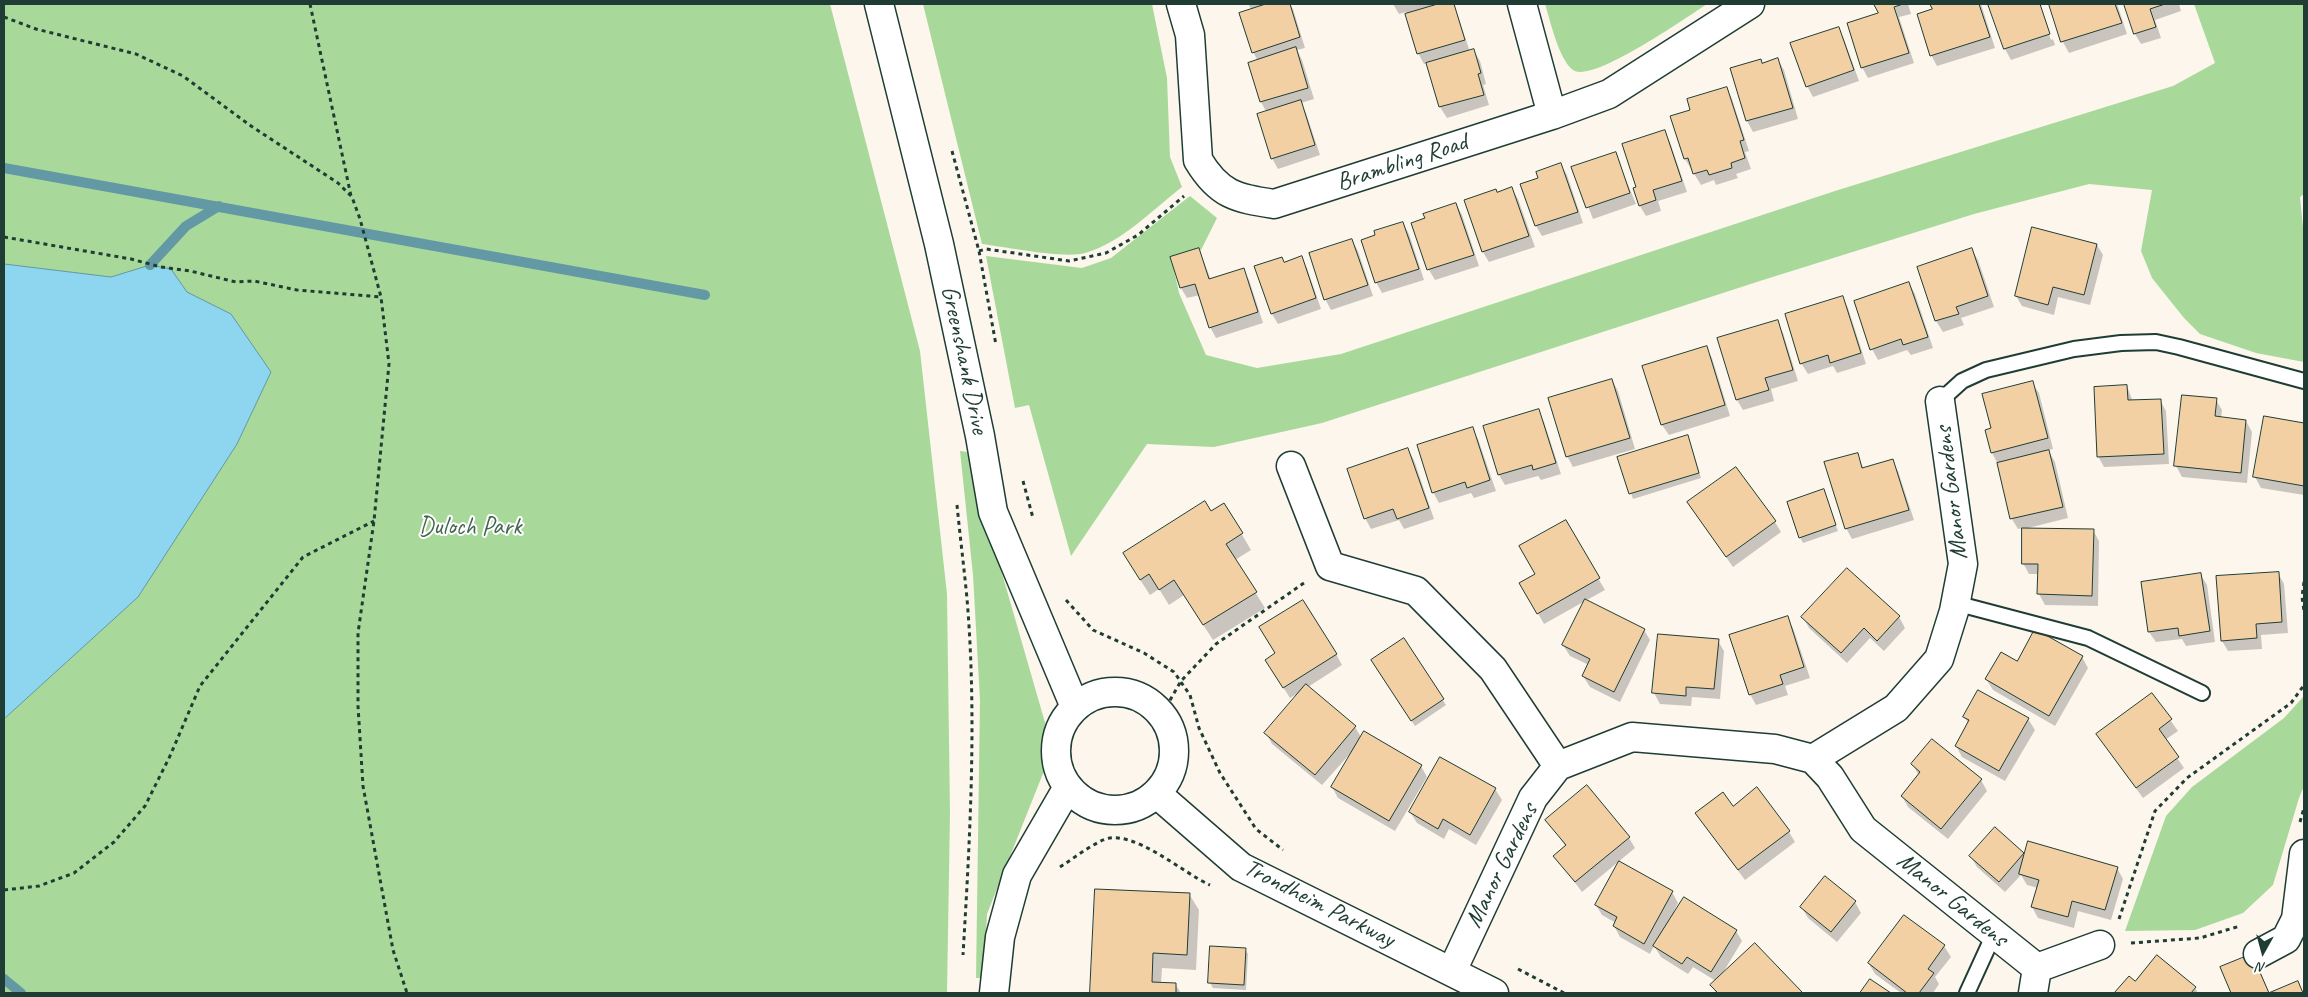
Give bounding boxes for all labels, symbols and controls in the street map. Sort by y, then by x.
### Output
street label: Brambling Road [1333,128,1471,198]
street label: Greenshank Drive [934,283,994,437]
street label: Manor Gardens [1929,425,1975,561]
park label: Duloch Park [419,512,521,542]
street label: Manor Gardens [1459,799,1545,933]
street label: Manor Gardens [1891,846,2013,954]
street label: Trondheim Parkway [1239,853,1399,955]
north arrow [2238,927,2288,977]
text: N [2256,958,2266,976]

